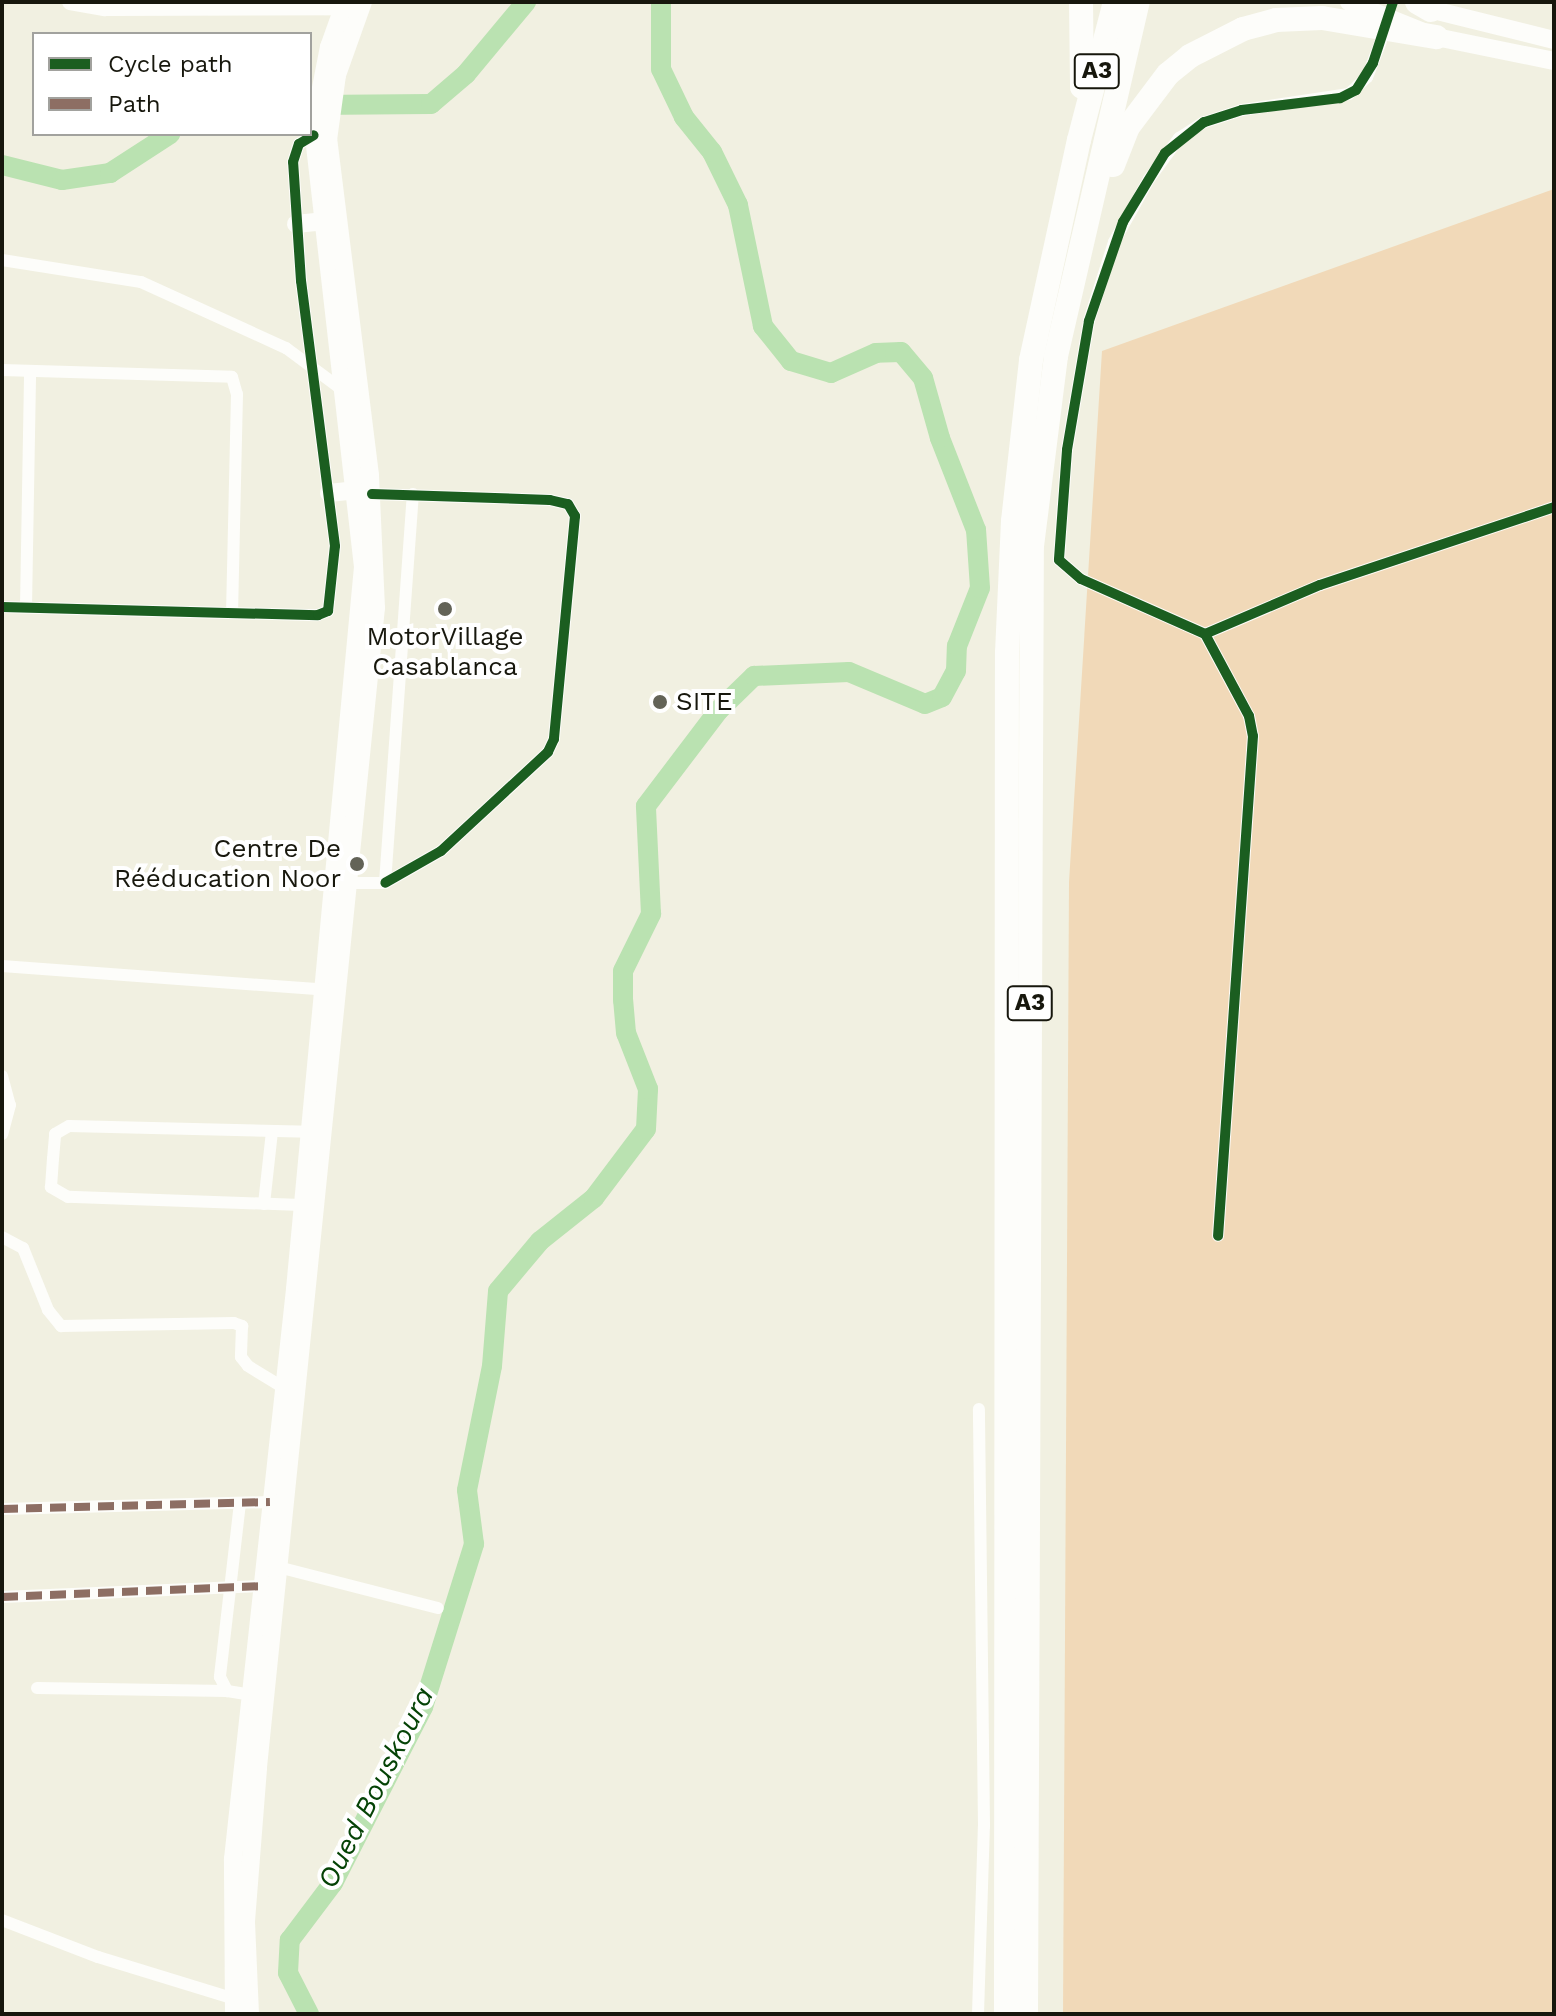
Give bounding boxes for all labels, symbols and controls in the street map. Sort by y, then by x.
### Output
legend [32,32,312,136]
text: Cycle path [108,50,233,78]
road number: A3 [1073,51,1121,91]
text: Path [108,90,161,118]
marker: MotorVillage Casablanca [436,600,454,618]
place label: MotorVillage Casablanca [366,621,524,682]
place label: SITE [676,686,733,718]
marker: SITE [651,693,669,711]
place label: Centre De Rééducation Noor [114,833,341,894]
marker: Centre De Rééducation Noor [348,855,366,873]
road number: A3 [1006,983,1054,1023]
water label: Oued Bouskoura [311,1682,441,1894]

